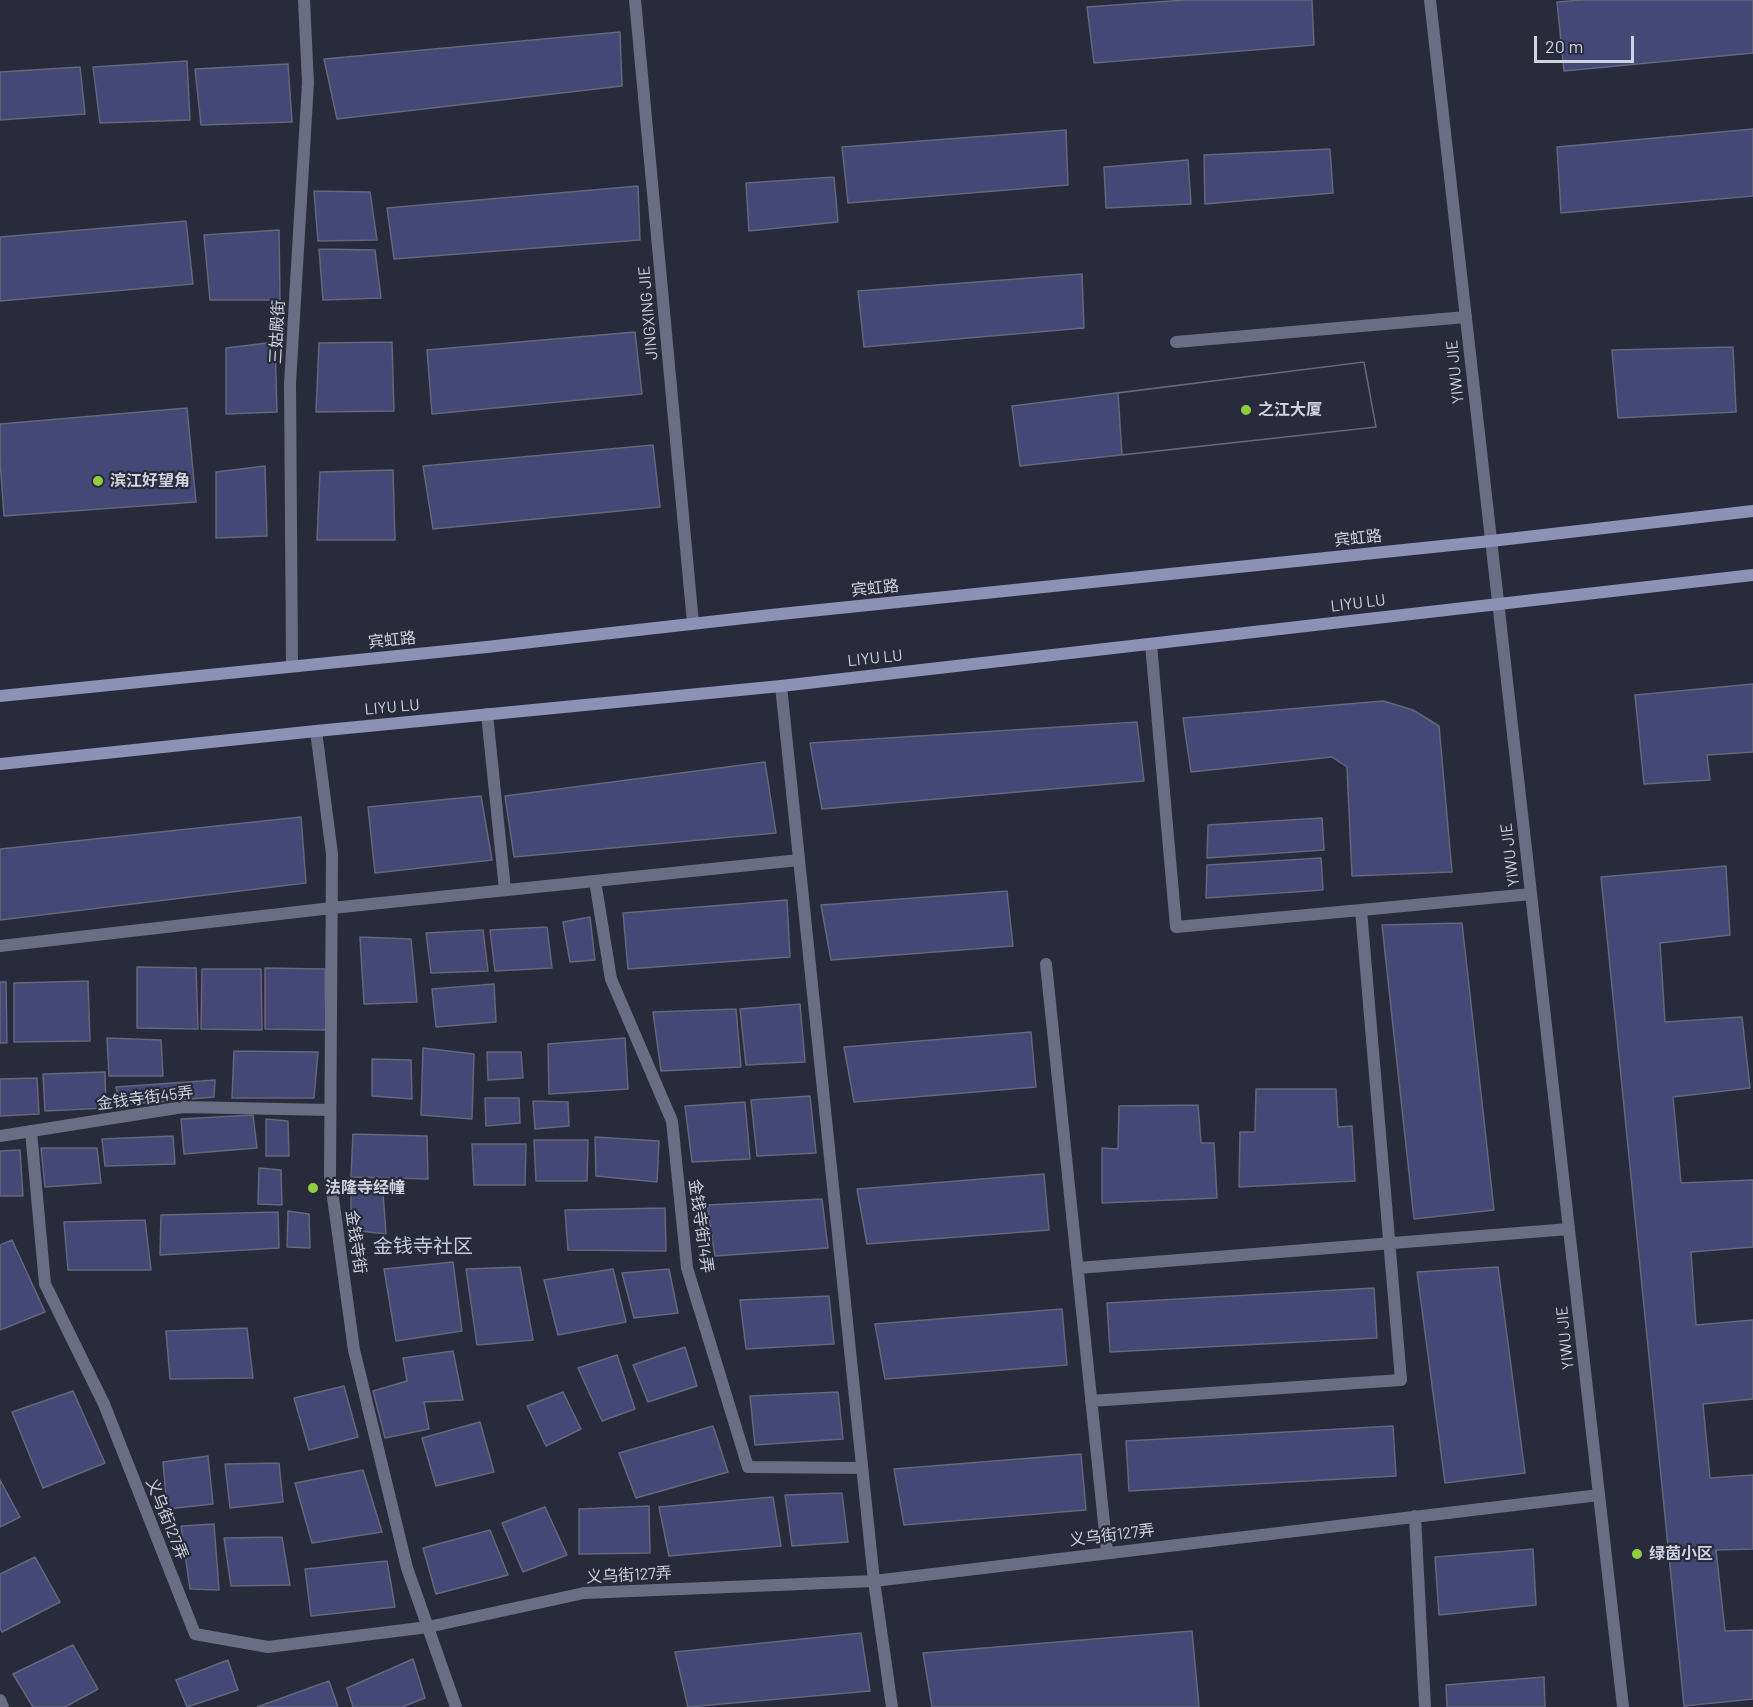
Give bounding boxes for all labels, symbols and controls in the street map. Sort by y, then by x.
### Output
scale bar [1537,24,1638,62]
text: 20 m [1545,35,1583,57]
street label: JINGXING JIE [634,265,662,361]
street label: 三姑殿街 [266,300,288,364]
street label: YIWU JIE [1442,339,1468,405]
place label: 之江大厦 [1258,400,1322,420]
marker: 之江大厦 [1239,403,1253,417]
place label: 滨江好望角 [110,471,190,491]
marker: 滨江好望角 [91,474,105,488]
street label: 宾虹路 [1333,526,1383,550]
street label: 宾虹路 [850,576,900,600]
street label: LIYU LU [1329,590,1387,616]
street label: 宾虹路 [367,628,417,652]
street label: LIYU LU [846,646,904,670]
street label: LIYU LU [364,695,420,719]
street label: YIWU JIE [1497,822,1523,888]
street label: 金钱寺街45弄 [96,1083,194,1113]
place label: 法隆寺经幢 [325,1178,405,1198]
street label: 金钱寺街14弄 [685,1178,717,1274]
marker: 法隆寺经幢 [306,1181,320,1195]
street label: 金钱寺街 [342,1209,370,1275]
district label: 金钱寺社区 [373,1234,473,1258]
street label: YIWU JIE [1552,1305,1578,1371]
street label: 义乌街127弄 [142,1476,192,1562]
street label: 义乌街127弄 [1068,1520,1156,1550]
place label: 绿茵小区 [1649,1544,1713,1564]
marker: 绿茵小区 [1630,1547,1644,1561]
street label: 义乌街127弄 [586,1563,672,1587]

